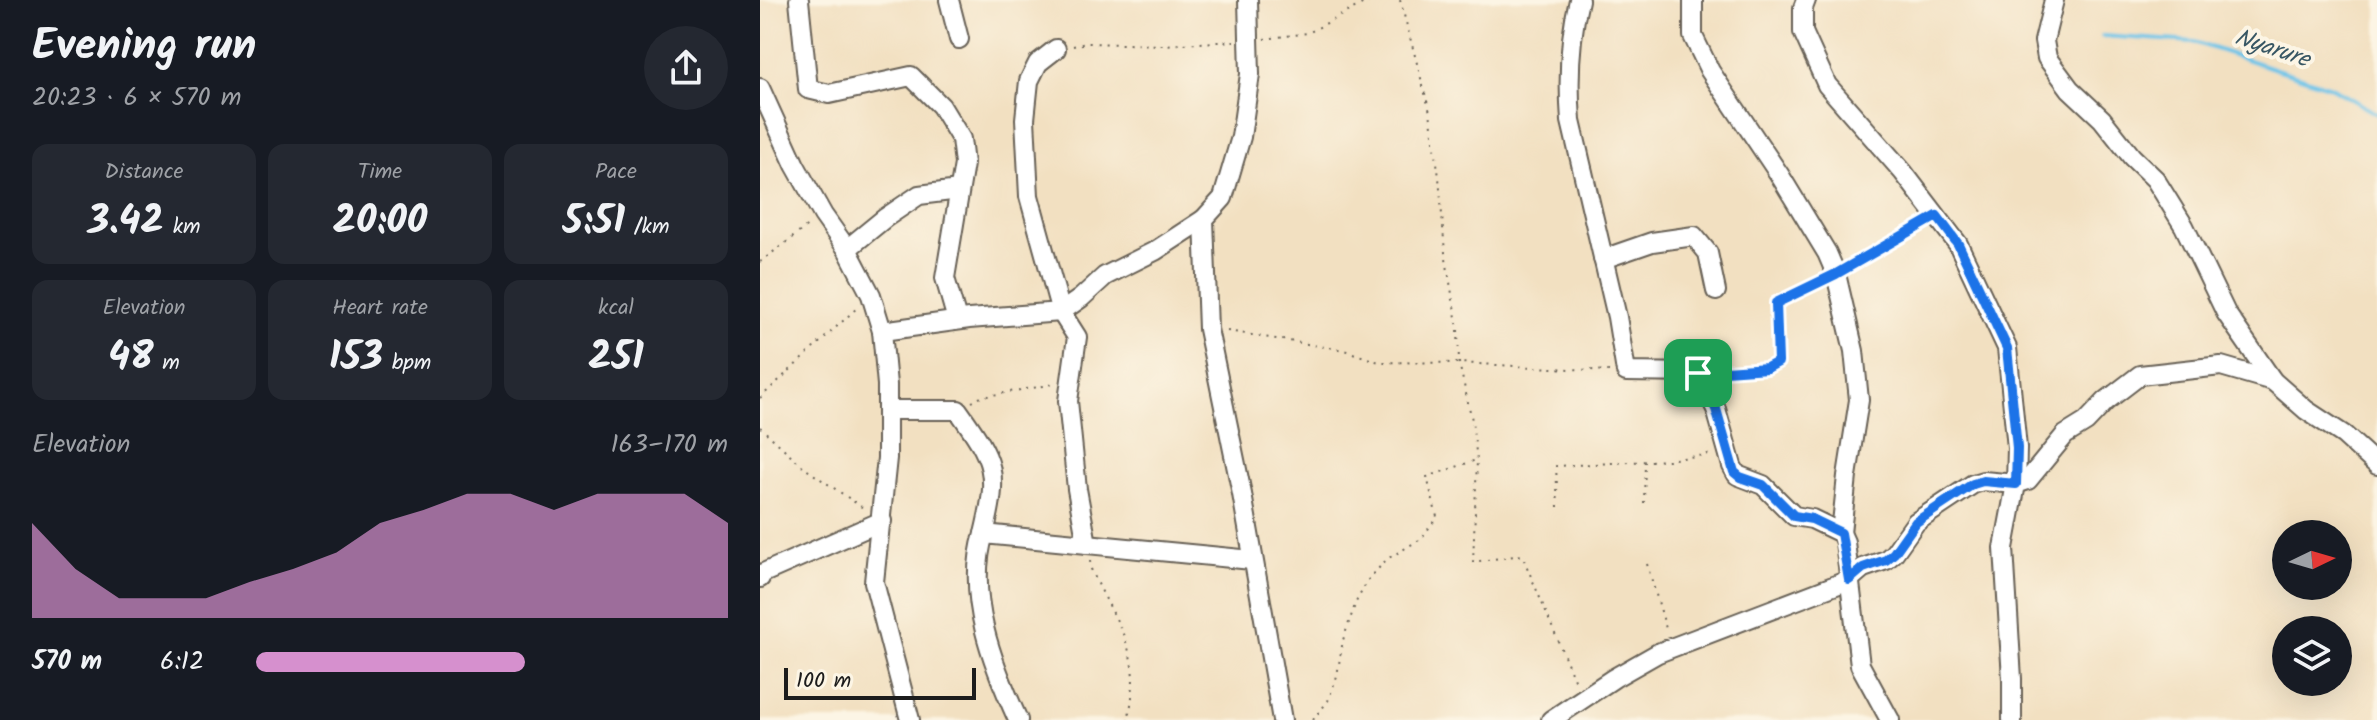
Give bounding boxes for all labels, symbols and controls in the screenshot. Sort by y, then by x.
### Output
text: Evening run [32,12,256,82]
water label: Nyarure [2229,19,2317,80]
button: share [644,26,728,110]
text: 20:23 · 6 × 570 m [32,77,242,119]
text: Distance [104,155,184,190]
text: Time [358,155,402,190]
text: Pace [595,155,637,190]
text: 3.42 [87,190,164,254]
text: 20:00 [333,190,427,254]
text: 5:51 [563,190,625,254]
text: km [164,210,201,245]
text: /km [625,210,669,245]
text: Elevation [102,291,186,326]
text: Heart rate [332,291,428,326]
text: kcal [598,291,634,326]
text: 48 [108,326,154,390]
text: 153 [329,326,383,390]
text: 251 [588,326,644,390]
pin [1664,339,1732,407]
text: m [154,346,180,381]
text: bpm [383,346,431,381]
icon: arrive [1676,351,1720,395]
text: Elevation [32,424,130,466]
text: 163–170 m [610,424,728,466]
north arrow [2272,520,2352,600]
map controls [2272,520,2352,696]
button: layers [2272,616,2352,696]
text: 570 m [32,641,102,683]
text: 6:12 [160,641,204,683]
scale bar [784,664,976,700]
text: 100 m [796,664,851,699]

